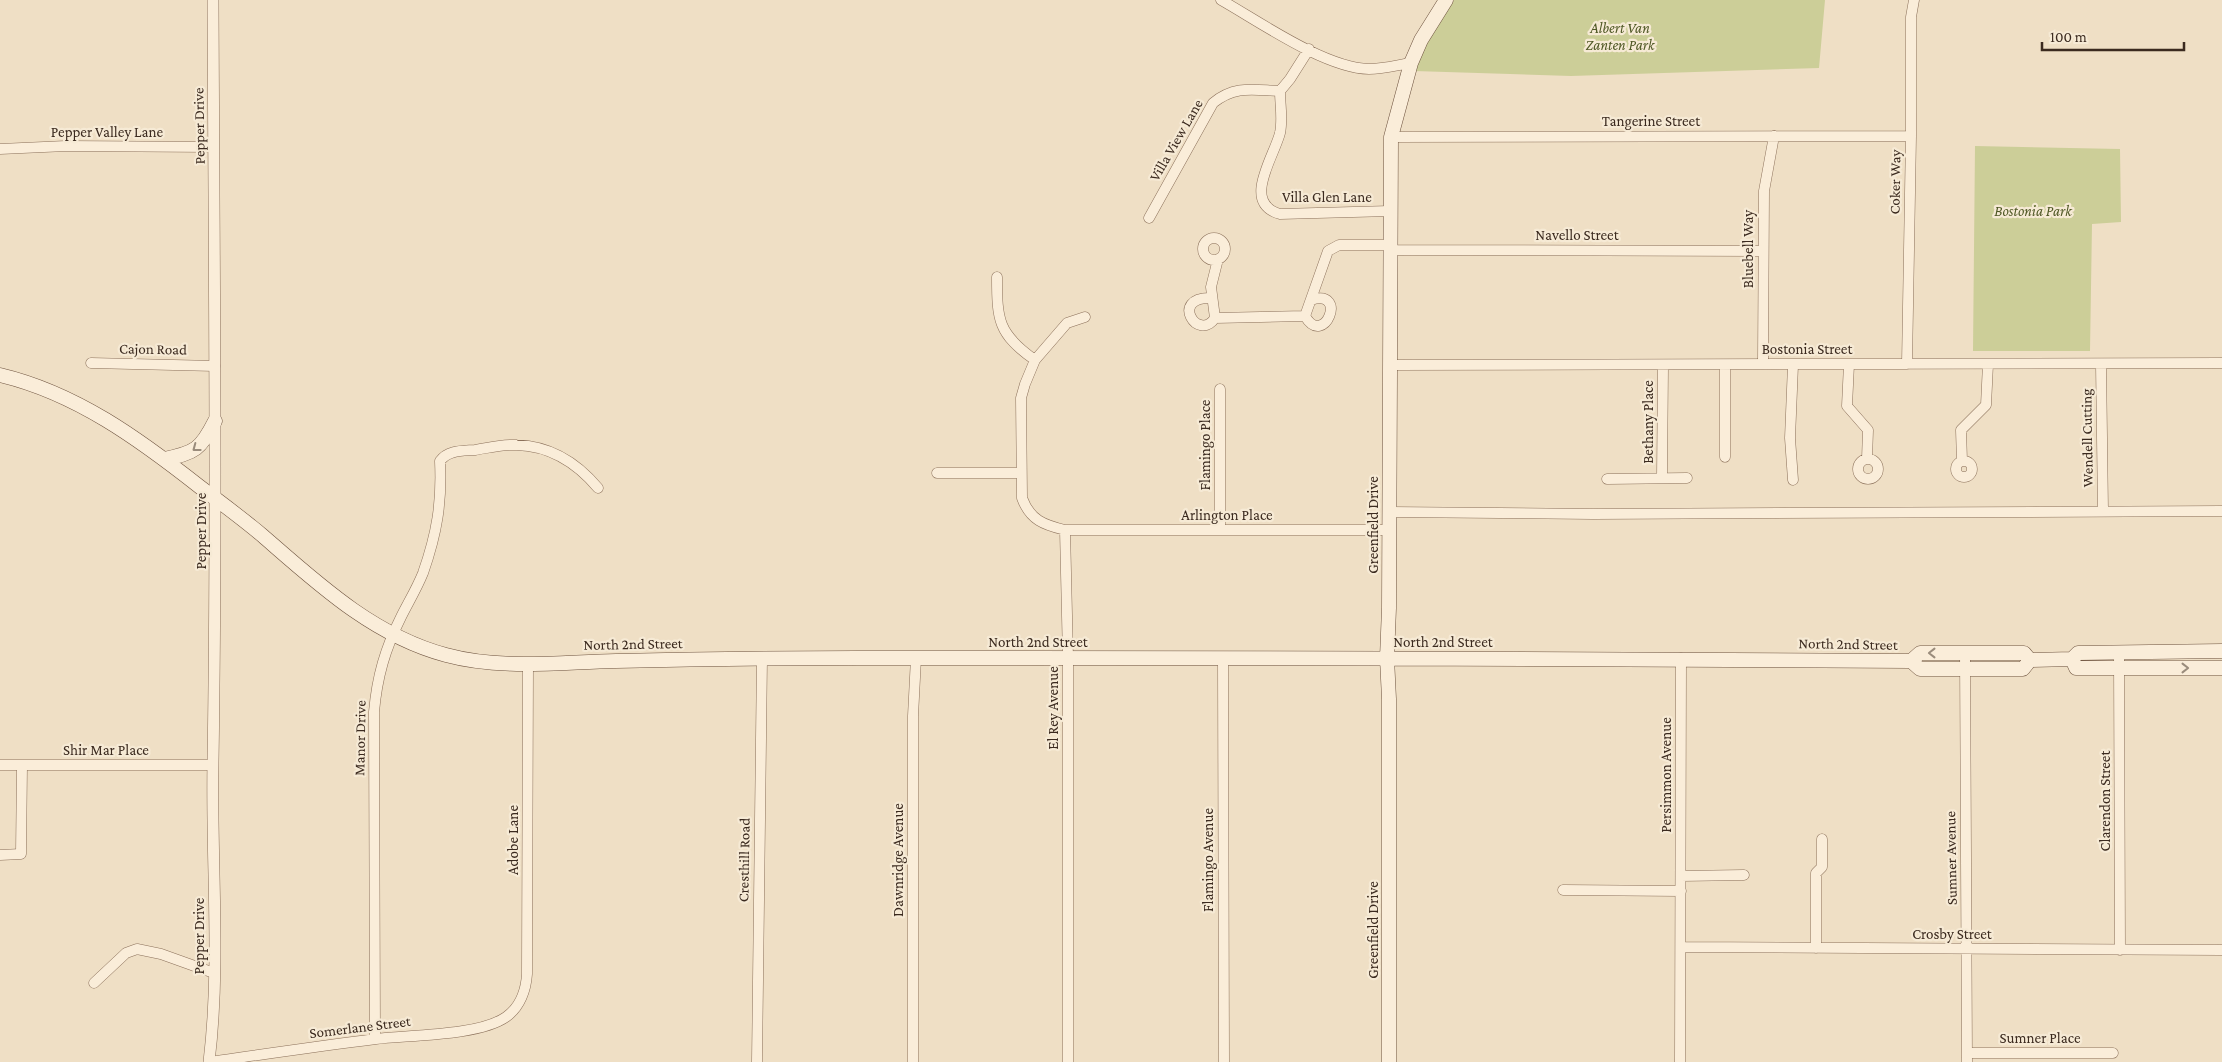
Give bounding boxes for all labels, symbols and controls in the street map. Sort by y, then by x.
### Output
park label: Albert Van Zanten Park [1586,20,1656,53]
scale bar [2042,20,2184,52]
text: 100 m [2050,29,2087,45]
street label: Pepper Drive [190,87,209,165]
street label: Villa View Lane [1146,96,1206,184]
street label: Tangerine Street [1602,113,1701,130]
street label: Pepper Valley Lane [51,124,164,141]
street label: Coker Way [1886,149,1905,215]
street label: Villa Glen Lane [1282,189,1372,205]
park label: Bostonia Park [1994,203,2073,219]
street label: Bluebell Way [1740,210,1757,288]
street label: Navello Street [1535,227,1620,243]
street label: Cajon Road [119,340,187,359]
street label: Bostonia Street [1762,341,1853,357]
street label: Bethany Place [1640,380,1657,464]
street label: Wendell Cutting [2078,388,2097,488]
street label: Flamingo Place [1197,399,1214,490]
one-way arrow [192,442,202,451]
street label: Greenfield Drive [1365,476,1381,574]
street label: Pepper Drive [193,492,210,569]
street label: Arlington Place [1181,507,1273,524]
street label: North 2nd Street [988,634,1089,650]
street label: North 2nd Street [1393,634,1494,650]
street label: North 2nd Street [583,635,684,653]
street label: North 2nd Street [1798,635,1899,653]
one-way arrow [1928,648,1936,658]
one-way arrow [2182,663,2190,673]
street label: El Rey Avenue [1045,666,1062,750]
street label: Manor Drive [351,700,369,776]
street label: Persimmon Avenue [1658,717,1674,833]
street label: Shir Mar Place [63,742,149,758]
street label: Clarendon Street [2097,750,2113,851]
street label: Dawnridge Avenue [890,803,907,917]
street label: Adobe Lane [505,805,521,875]
street label: Flamingo Avenue [1200,808,1217,912]
street label: Sumner Avenue [1942,810,1960,905]
street label: Cresthill Road [735,818,753,902]
street label: Greenfield Drive [1365,881,1381,979]
street label: Pepper Drive [191,897,208,974]
street label: Crosby Street [1912,926,1993,943]
street label: Somerlane Street [308,1013,413,1041]
street label: Sumner Place [2000,1030,2081,1046]

